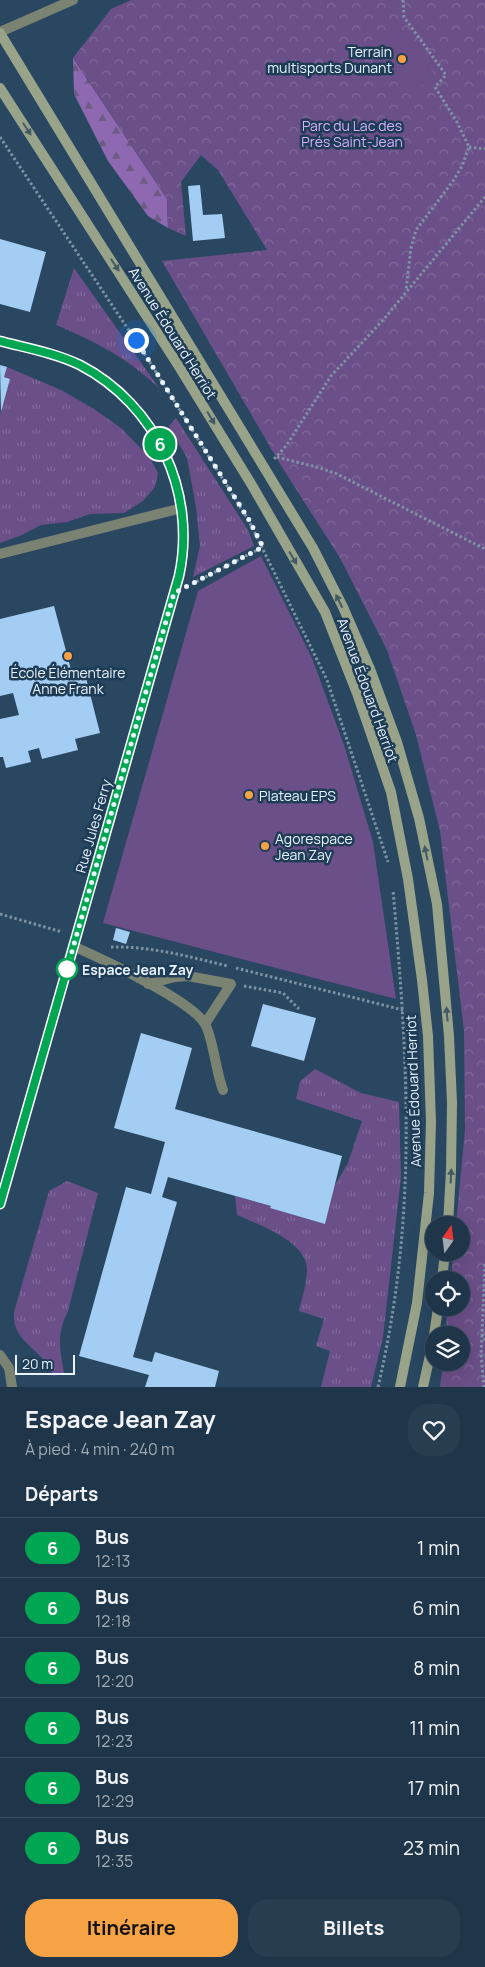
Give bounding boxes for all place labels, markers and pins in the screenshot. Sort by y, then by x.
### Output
place label: Terrain multisports Dunant [267,42,392,77]
marker: Terrain multisports Dunant [396,53,408,65]
marker: École Élémentaire Anne Frank [62,650,74,662]
place label: École Élémentaire Anne Frank [10,663,126,698]
place label: Plateau EPS [259,786,336,805]
marker: Plateau EPS [243,789,255,801]
place label: Agorespace Jean Zay [275,829,353,864]
marker: Agorespace Jean Zay [259,840,271,852]
marker: Espace Jean Zay [56,958,78,980]
place label: Espace Jean Zay [82,960,193,979]

